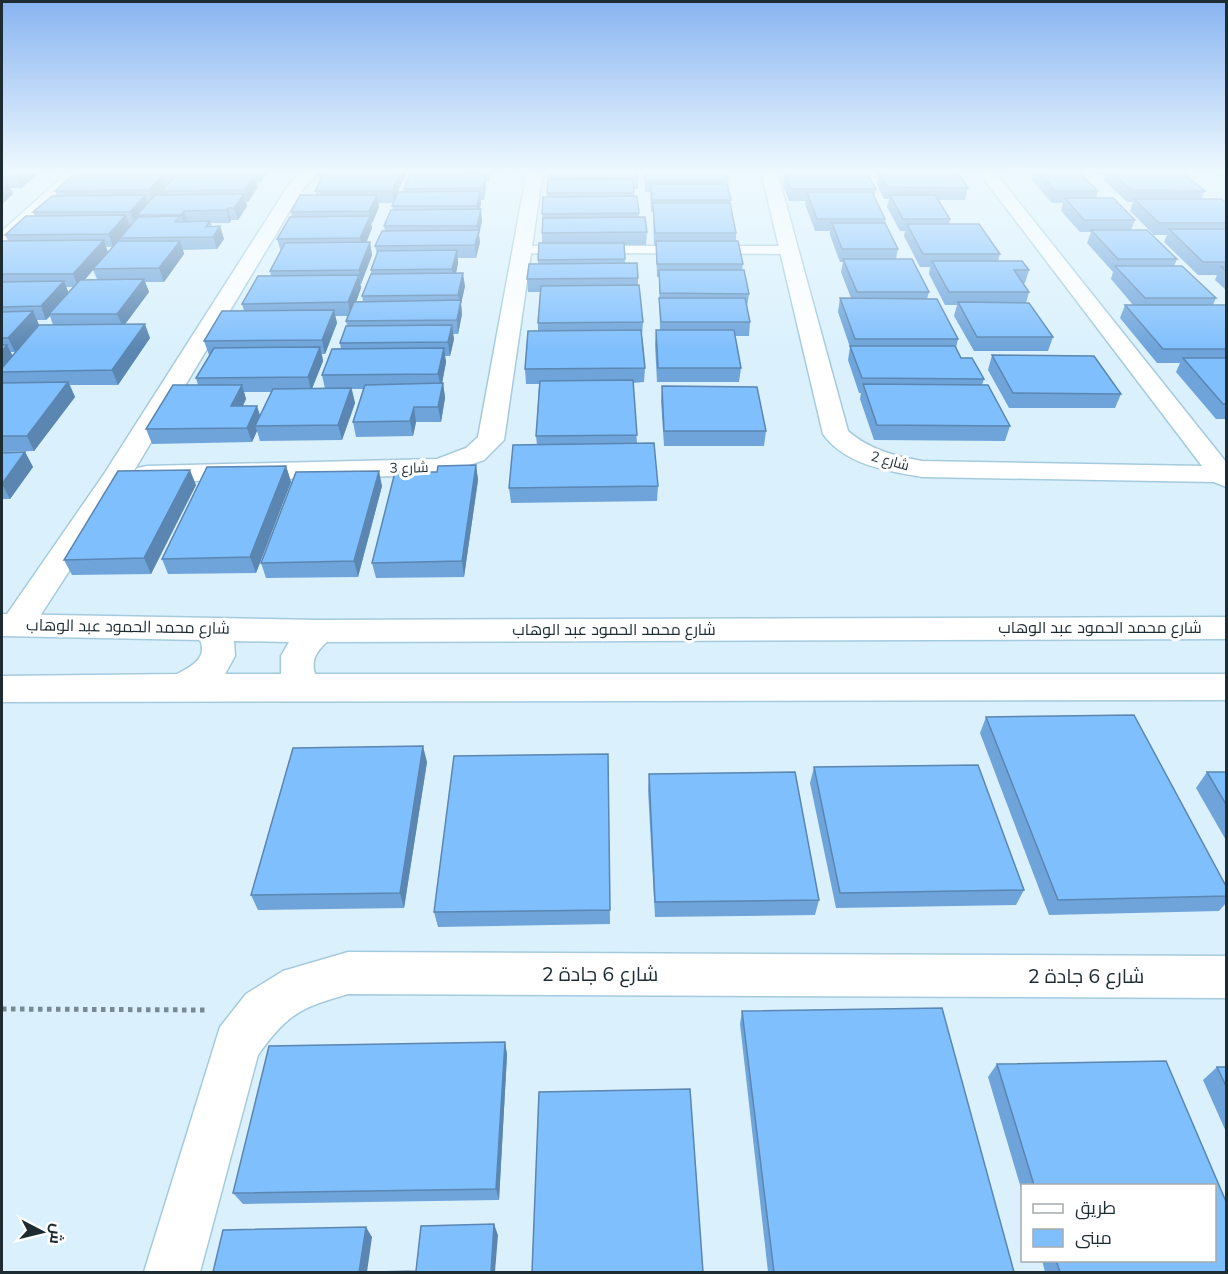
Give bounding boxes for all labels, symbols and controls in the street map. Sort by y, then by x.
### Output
street label: شارع 2 [869,447,911,475]
street label: شارع 3 [389,458,429,478]
street label: شارع محمد الحمود عبد الوهاب [26,614,230,640]
street label: شارع محمد الحمود عبد الوهاب [998,617,1202,639]
street label: شارع محمد الحمود عبد الوهاب [512,619,716,641]
street label: شارع 6 جادة 2 [542,961,658,988]
street label: شارع 6 جادة 2 [1028,963,1144,990]
legend [1021,1184,1216,1262]
text: طريق [1075,1196,1116,1220]
north arrow [12,1202,72,1262]
text: ش [44,1222,68,1245]
text: مبنى [1075,1226,1112,1250]

